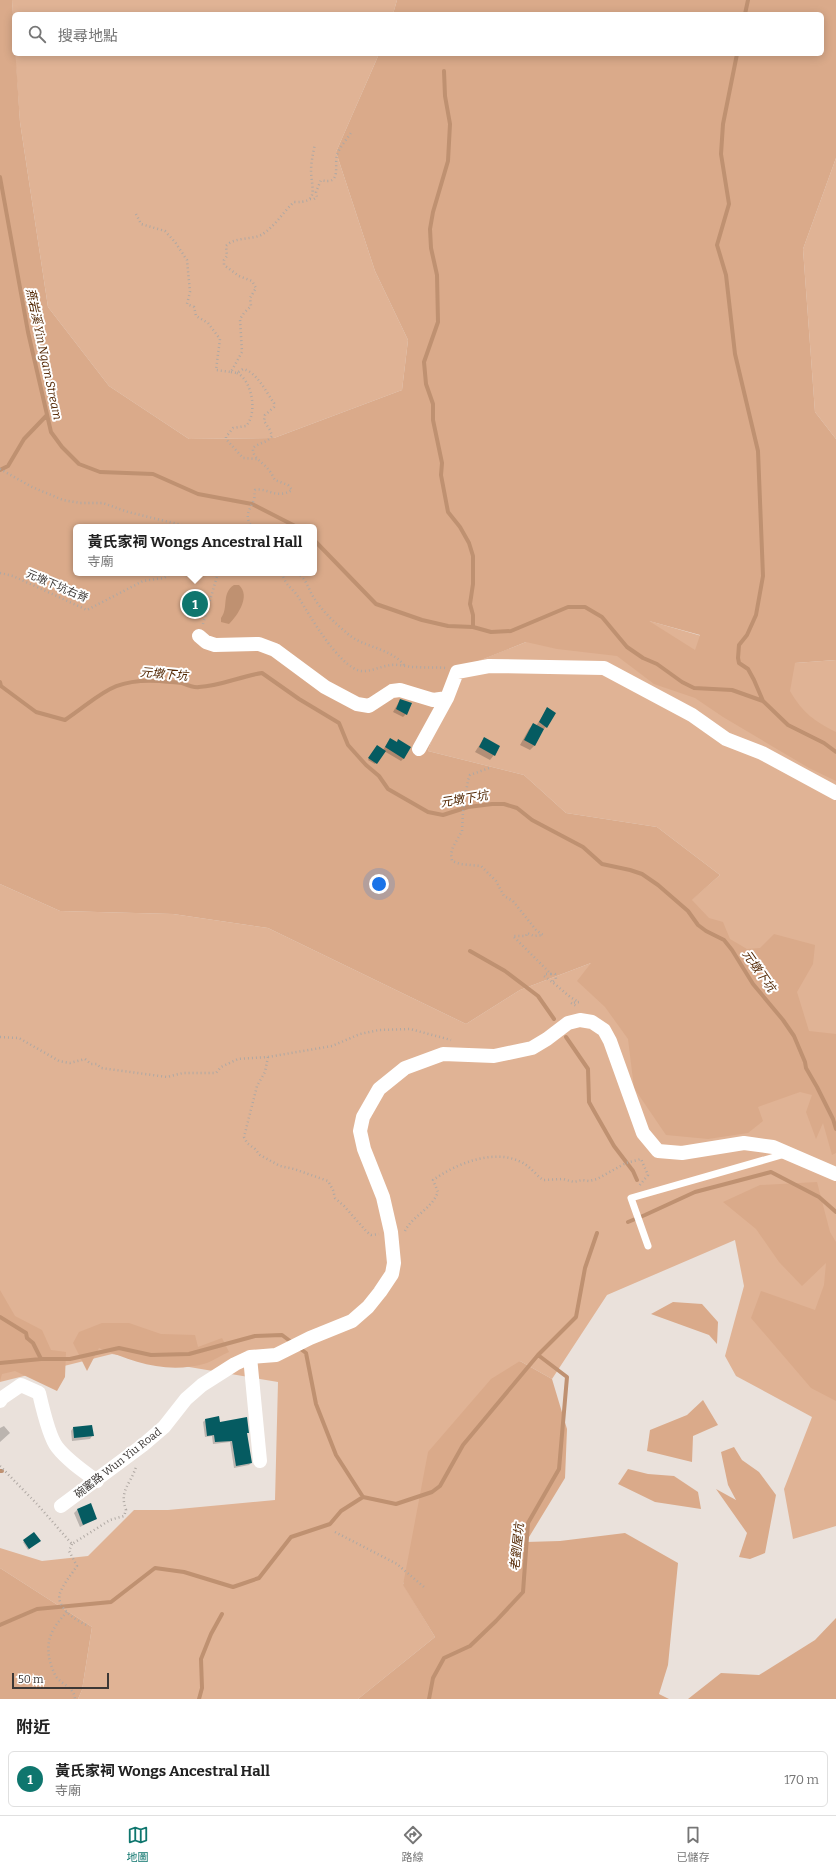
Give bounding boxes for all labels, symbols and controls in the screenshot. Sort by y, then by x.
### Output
search box [12,12,824,56]
icon: search [26,23,48,45]
text: 搜尋地點 [58,27,118,45]
water label: 燕岩溪 Yin Ngam Stream [23,287,65,421]
popup [73,524,317,576]
text: 黃氏家祠 Wongs Ancestral Hall [88,533,302,551]
text: 寺廟 [88,554,114,569]
street label: 元墩下坑右脊 [24,567,90,605]
pin: 1 [182,589,208,619]
water label: 元墩下坑 [139,665,191,683]
water label: 元墩下坑 [439,788,491,810]
your location [369,874,389,894]
water label: 元墩下坑 [739,947,780,996]
street label: 碗窰路 Wun Yiu Road [72,1425,164,1501]
water label: 老劉屋坑 [508,1520,527,1572]
scale bar [12,1671,109,1690]
text: 50 m [18,1673,44,1686]
text: 附近 [16,1717,50,1738]
text: 黃氏家祠 Wongs Ancestral Hall [55,1762,270,1780]
text: 1 [27,1772,33,1787]
text: 170 m [784,1772,819,1787]
text: 寺廟 [55,1783,81,1798]
tab: 地圖 [127,1824,149,1864]
tab: 路線 [402,1824,424,1864]
tab: 已儲存 [677,1824,710,1864]

